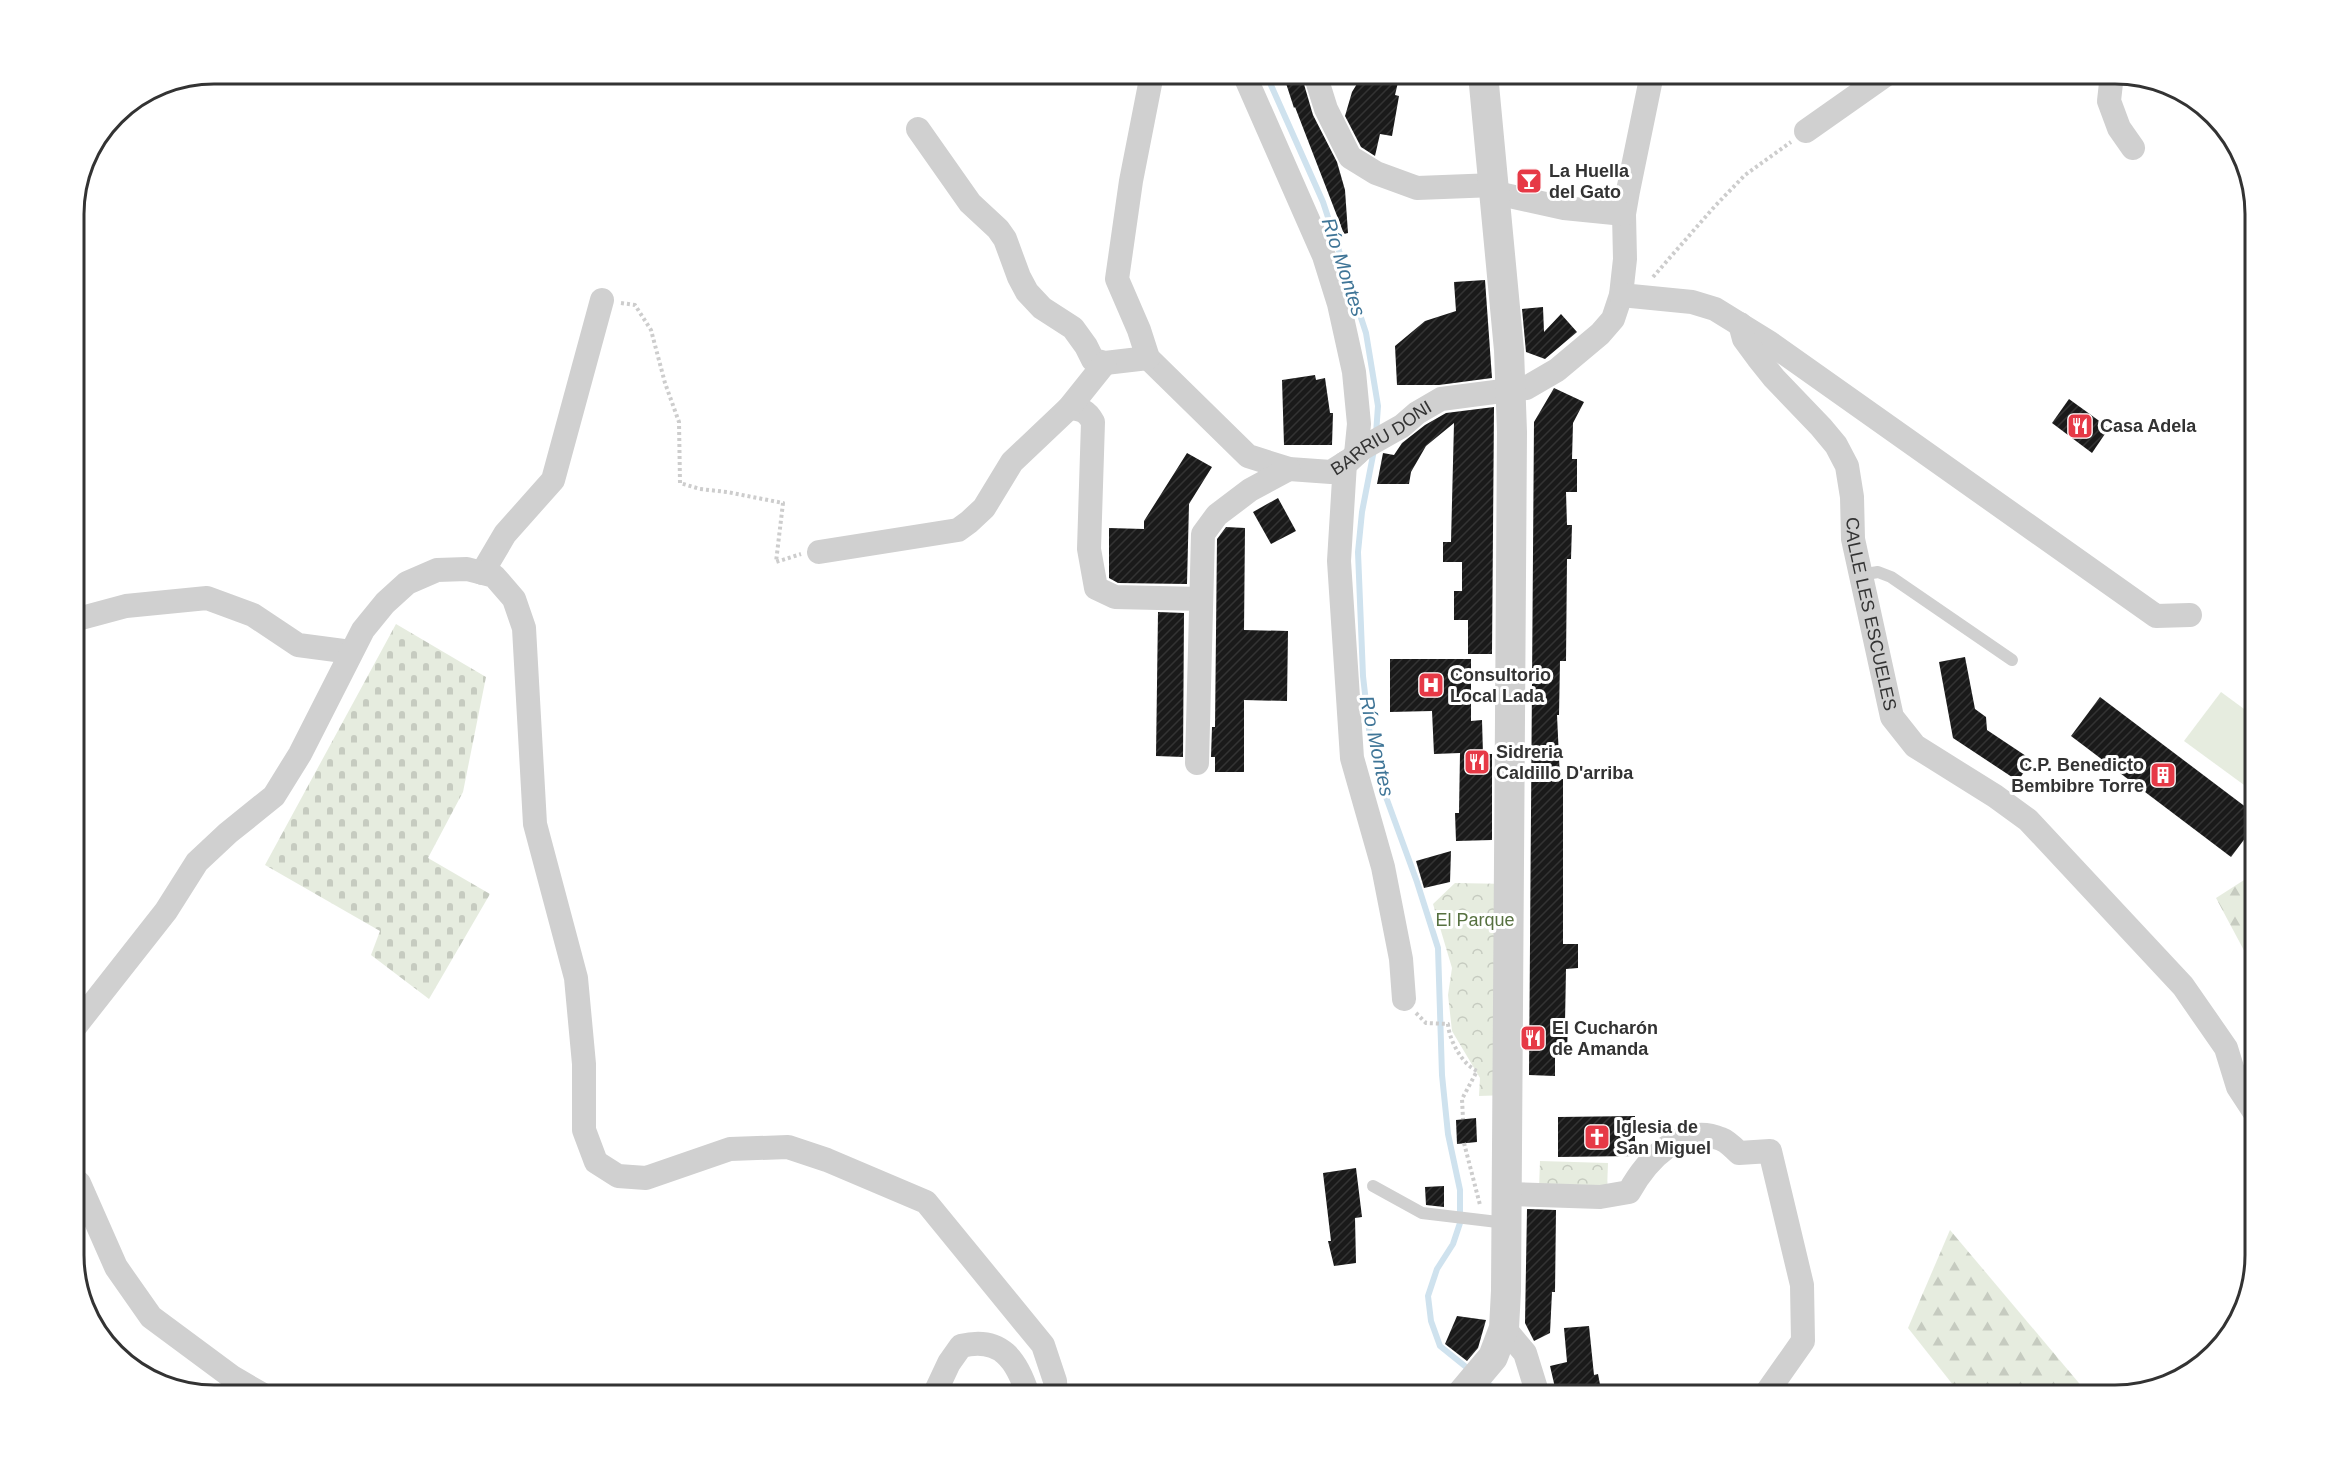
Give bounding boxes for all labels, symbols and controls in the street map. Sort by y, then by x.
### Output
place label: La Huella del Gato [1549,161,1630,202]
bar icon: La Huella del Gato [1514,166,1544,196]
water label: Río Montes [1318,215,1370,319]
street label: BARRIU DONI [1327,397,1435,479]
restaurant icon: Casa Adela [2065,411,2095,441]
place label: Casa Adela [2100,416,2197,436]
street label: CALLE LES ESCUELES [1842,517,1900,713]
place label: Consultorio Local Lada [1450,665,1551,706]
hospital icon: Consultorio Local Lada [1416,670,1446,700]
water label: Río Montes [1356,694,1398,798]
place label: Sidreria Caldillo D'arriba [1496,742,1634,783]
restaurant icon: Sidreria Caldillo D'arriba [1462,747,1492,777]
place label: C.P. Benedicto Bembibre Torre [2011,755,2144,796]
building icon: C.P. Benedicto Bembibre Torre [2148,760,2178,790]
park label: El Parque [1435,910,1515,930]
place label: El Cucharón de Amanda [1552,1018,1658,1059]
restaurant icon: El Cucharón de Amanda [1518,1023,1548,1053]
place label: Iglesia de San Miguel [1616,1117,1711,1158]
church icon: Iglesia de San Miguel [1582,1122,1612,1152]

